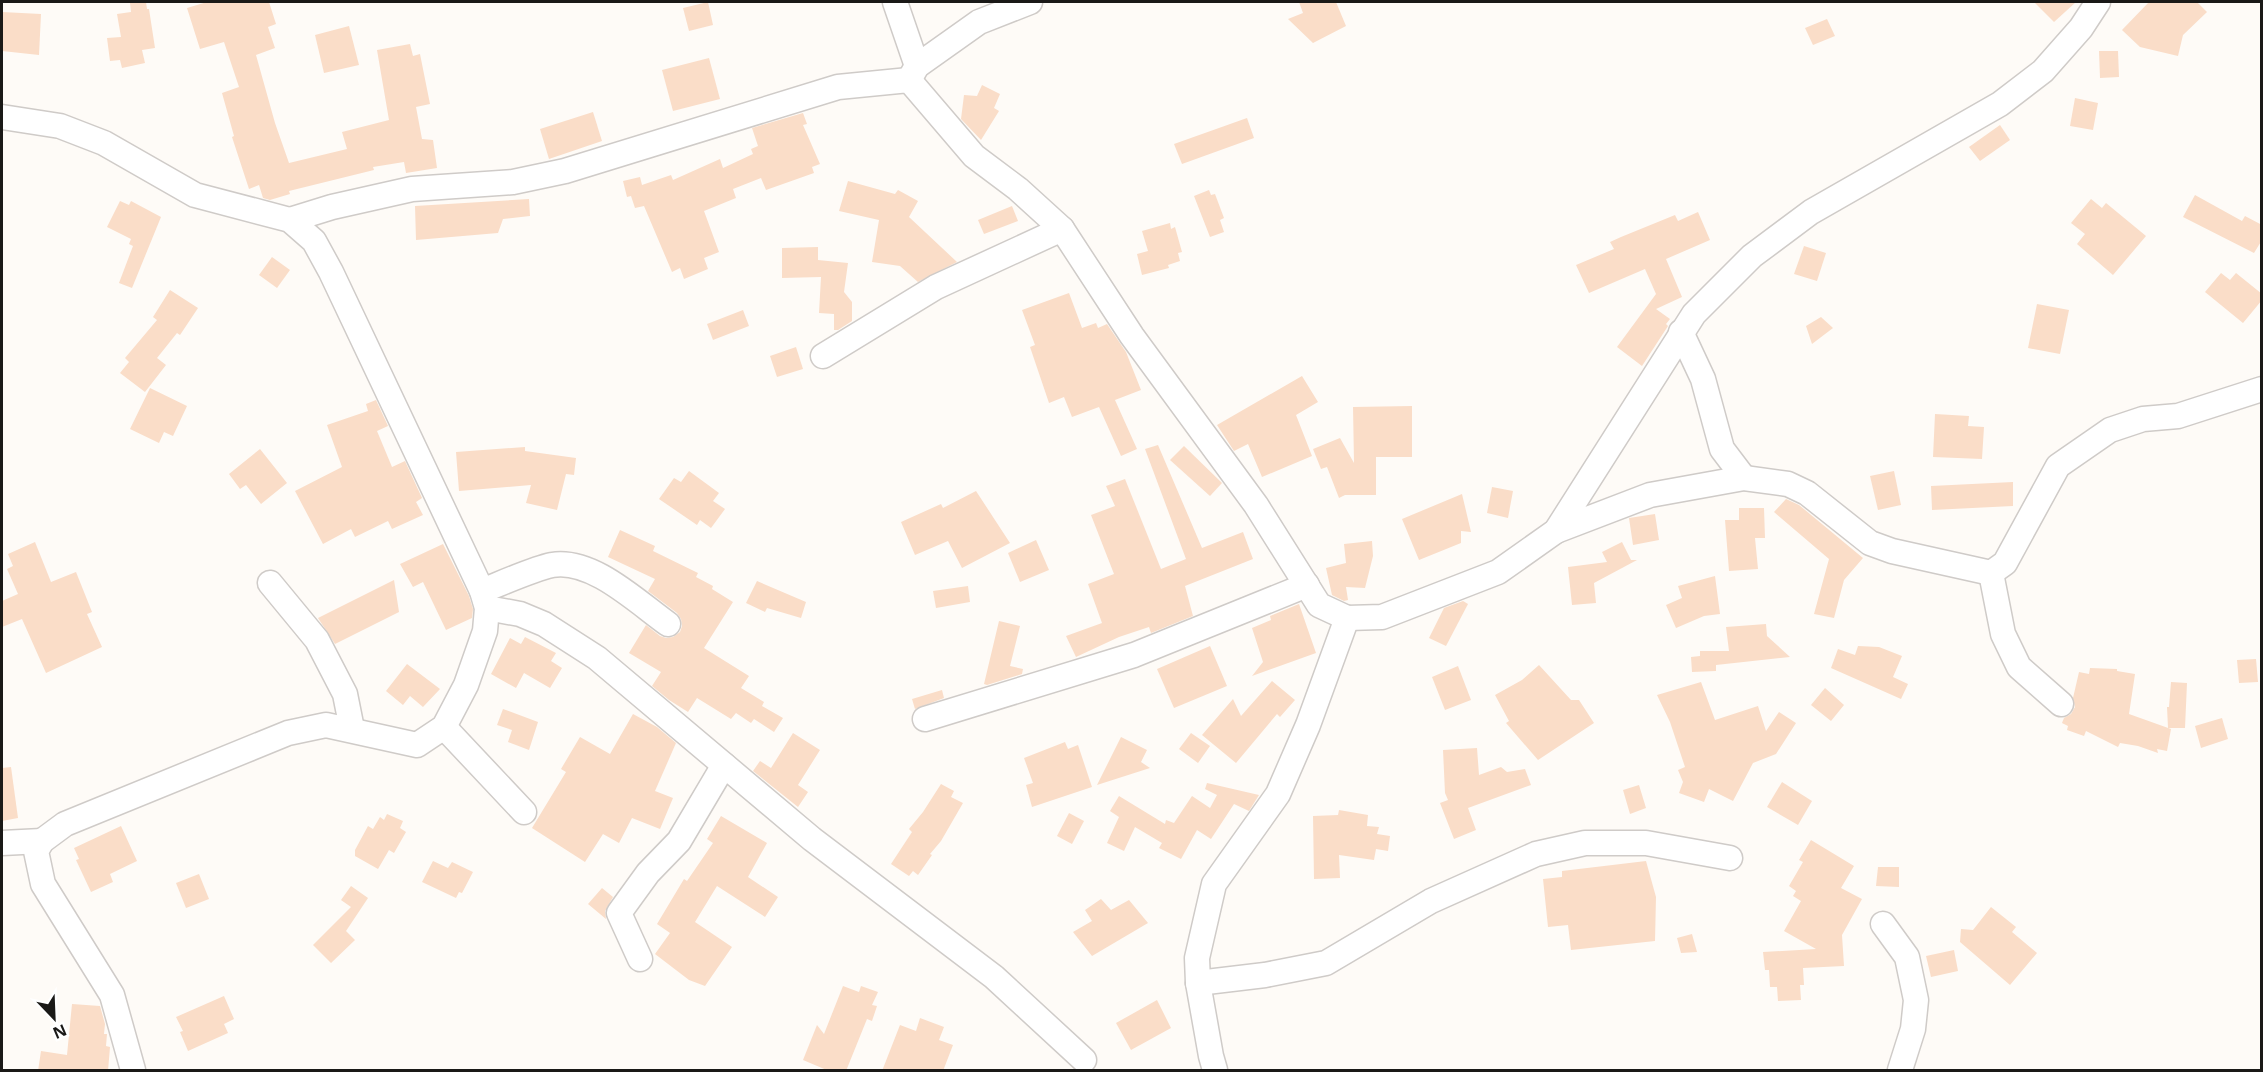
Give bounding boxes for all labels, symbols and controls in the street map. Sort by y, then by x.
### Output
north arrow [24,988,84,1048]
text: N [50,1019,70,1044]

